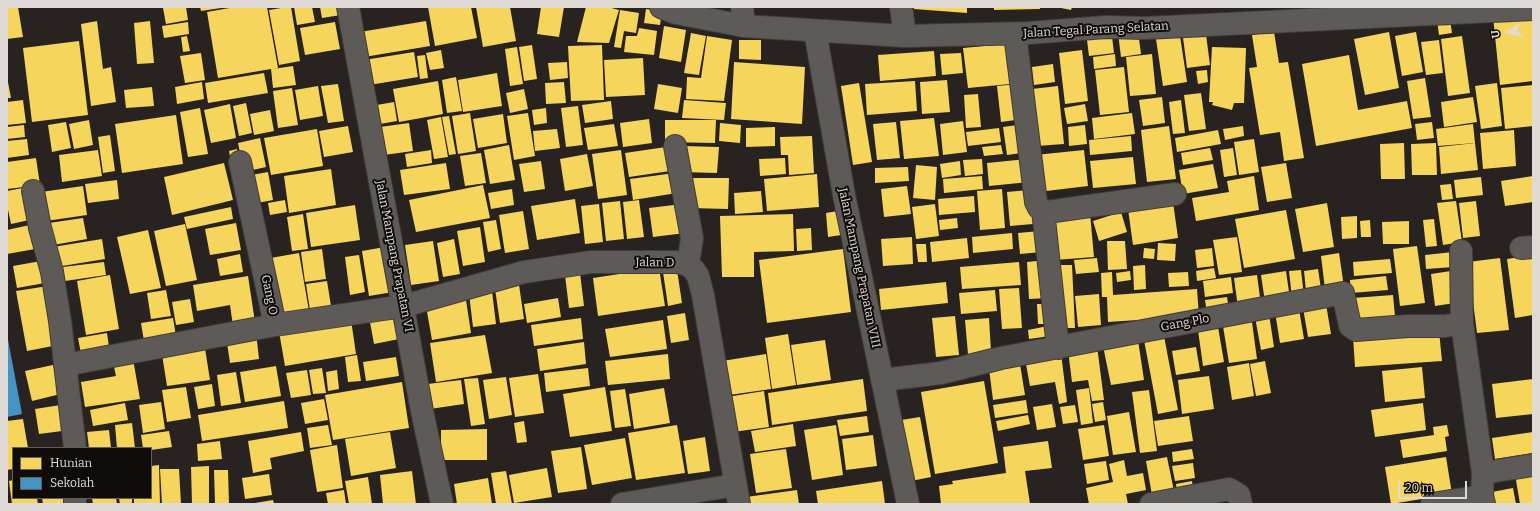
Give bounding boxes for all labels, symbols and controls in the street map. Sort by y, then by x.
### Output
north arrow [1488,12,1528,52]
street label: Jalan Tegal Parang Selatan [1023,19,1169,41]
text: U [1489,29,1503,39]
street label: Jalan Mampang Prapatan VI [372,179,416,333]
street label: Jalan Mampang Prapatan VIII [835,187,883,349]
street label: Jalan D [636,255,674,271]
street label: Gang O [258,273,280,317]
street label: Gang Plo [1159,311,1211,335]
legend [12,447,152,499]
text: Hunian [50,456,92,470]
scale bar [1400,473,1469,499]
text: Sekolah [50,476,94,490]
text: 20 m [1405,481,1433,495]

